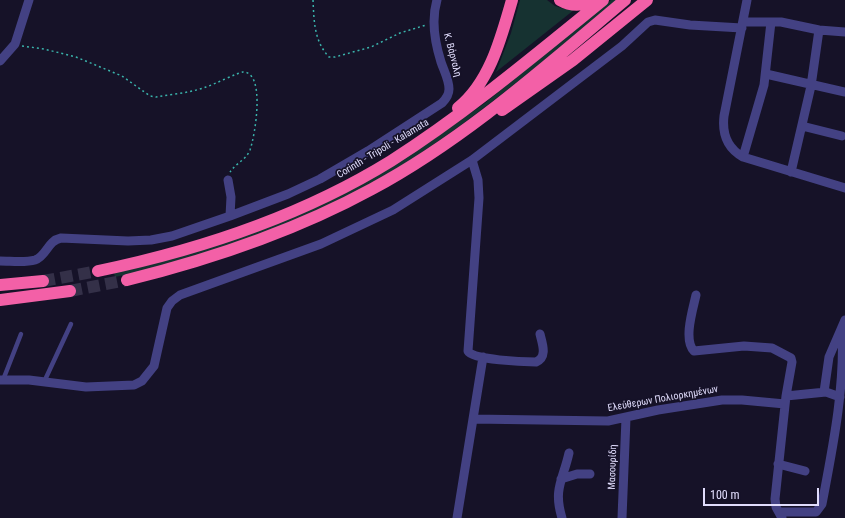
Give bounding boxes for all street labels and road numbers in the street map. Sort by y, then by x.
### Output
street label: Κ. Βάρναλη [440,32,464,78]
street label: Corinth - Tripoli - Kalamata [335,117,431,181]
street label: Ελεύθερων Πολιορκημένων [607,383,719,415]
street label: Μασουρίδη [606,444,620,490]

